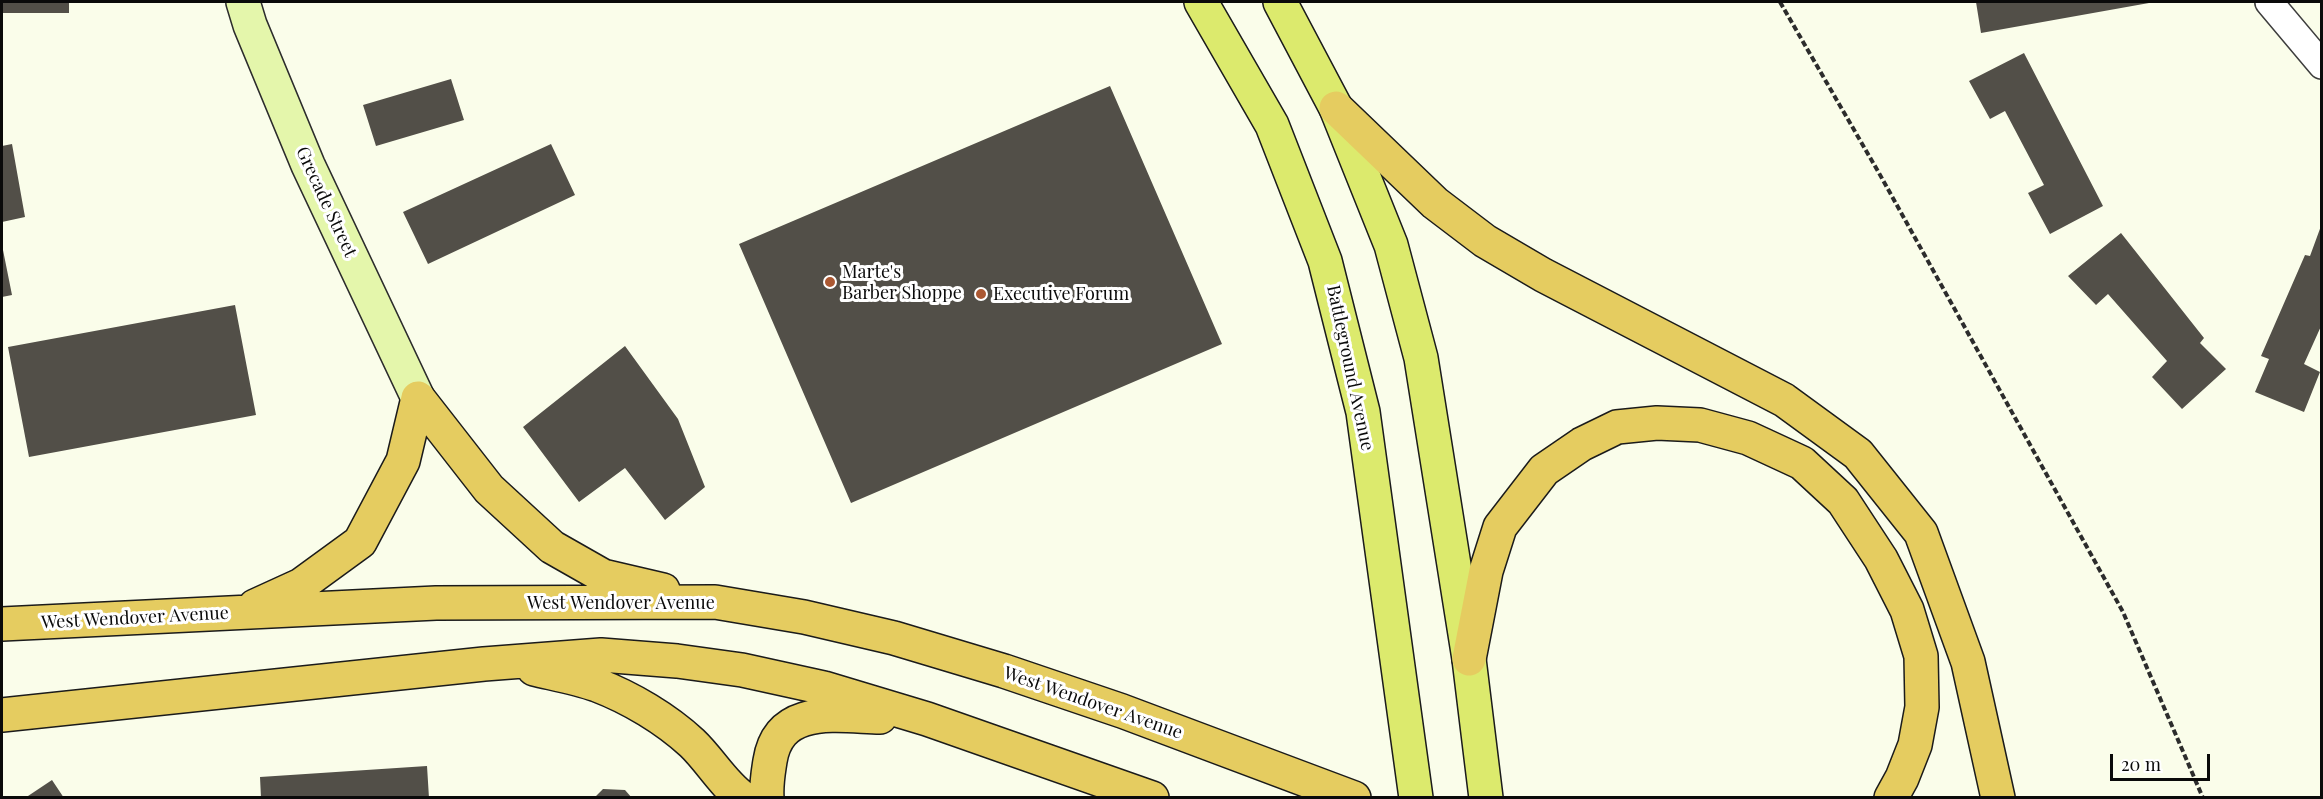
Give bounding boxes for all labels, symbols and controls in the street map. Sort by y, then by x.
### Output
street label: Grecade Street [291,143,361,261]
place label: Marte's Barber Shoppe [842,261,962,304]
marker: Marte's Barber Shoppe [823,275,837,289]
place label: Executive Forum [993,283,1129,305]
street label: Battleground Avenue [1322,283,1378,453]
marker: Executive Forum [974,287,988,301]
street label: West Wendover Avenue [527,592,715,614]
street label: West Wendover Avenue [41,602,229,634]
street label: West Wendover Avenue [1001,662,1185,744]
scale bar [2113,742,2214,780]
text: 20 m [2121,752,2161,776]

